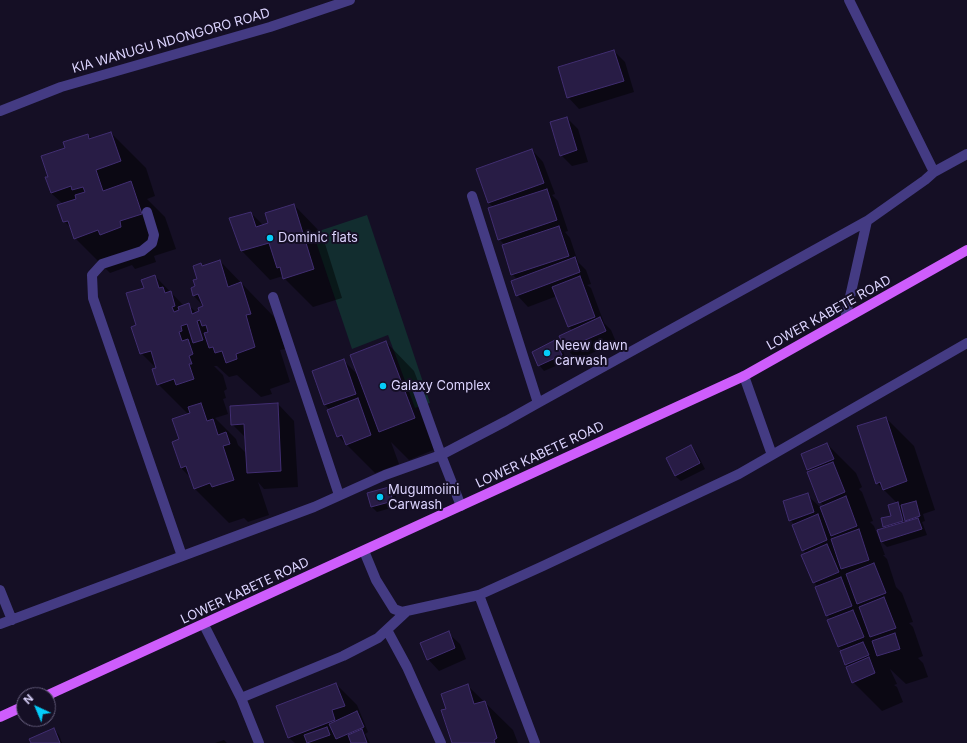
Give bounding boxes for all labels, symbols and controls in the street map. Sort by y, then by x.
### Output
street label: KIA WANUGU NDONGORO ROAD [70,5,272,77]
place label: Dominic flats [278,230,358,246]
marker: Dominic flats [265,233,275,243]
street label: LOWER KABETE ROAD [764,272,894,354]
place label: Neew dawn carwash [555,338,628,369]
marker: Neew dawn carwash [542,348,552,358]
place label: Galaxy Complex [391,378,491,394]
marker: Galaxy Complex [378,381,388,391]
street label: LOWER KABETE ROAD [473,418,607,492]
place label: Mugumoiini Carwash [388,482,459,513]
marker: Mugumoiini Carwash [375,492,385,502]
street label: LOWER KABETE ROAD [178,554,312,628]
north arrow [16,687,56,727]
text: N [20,691,36,707]

